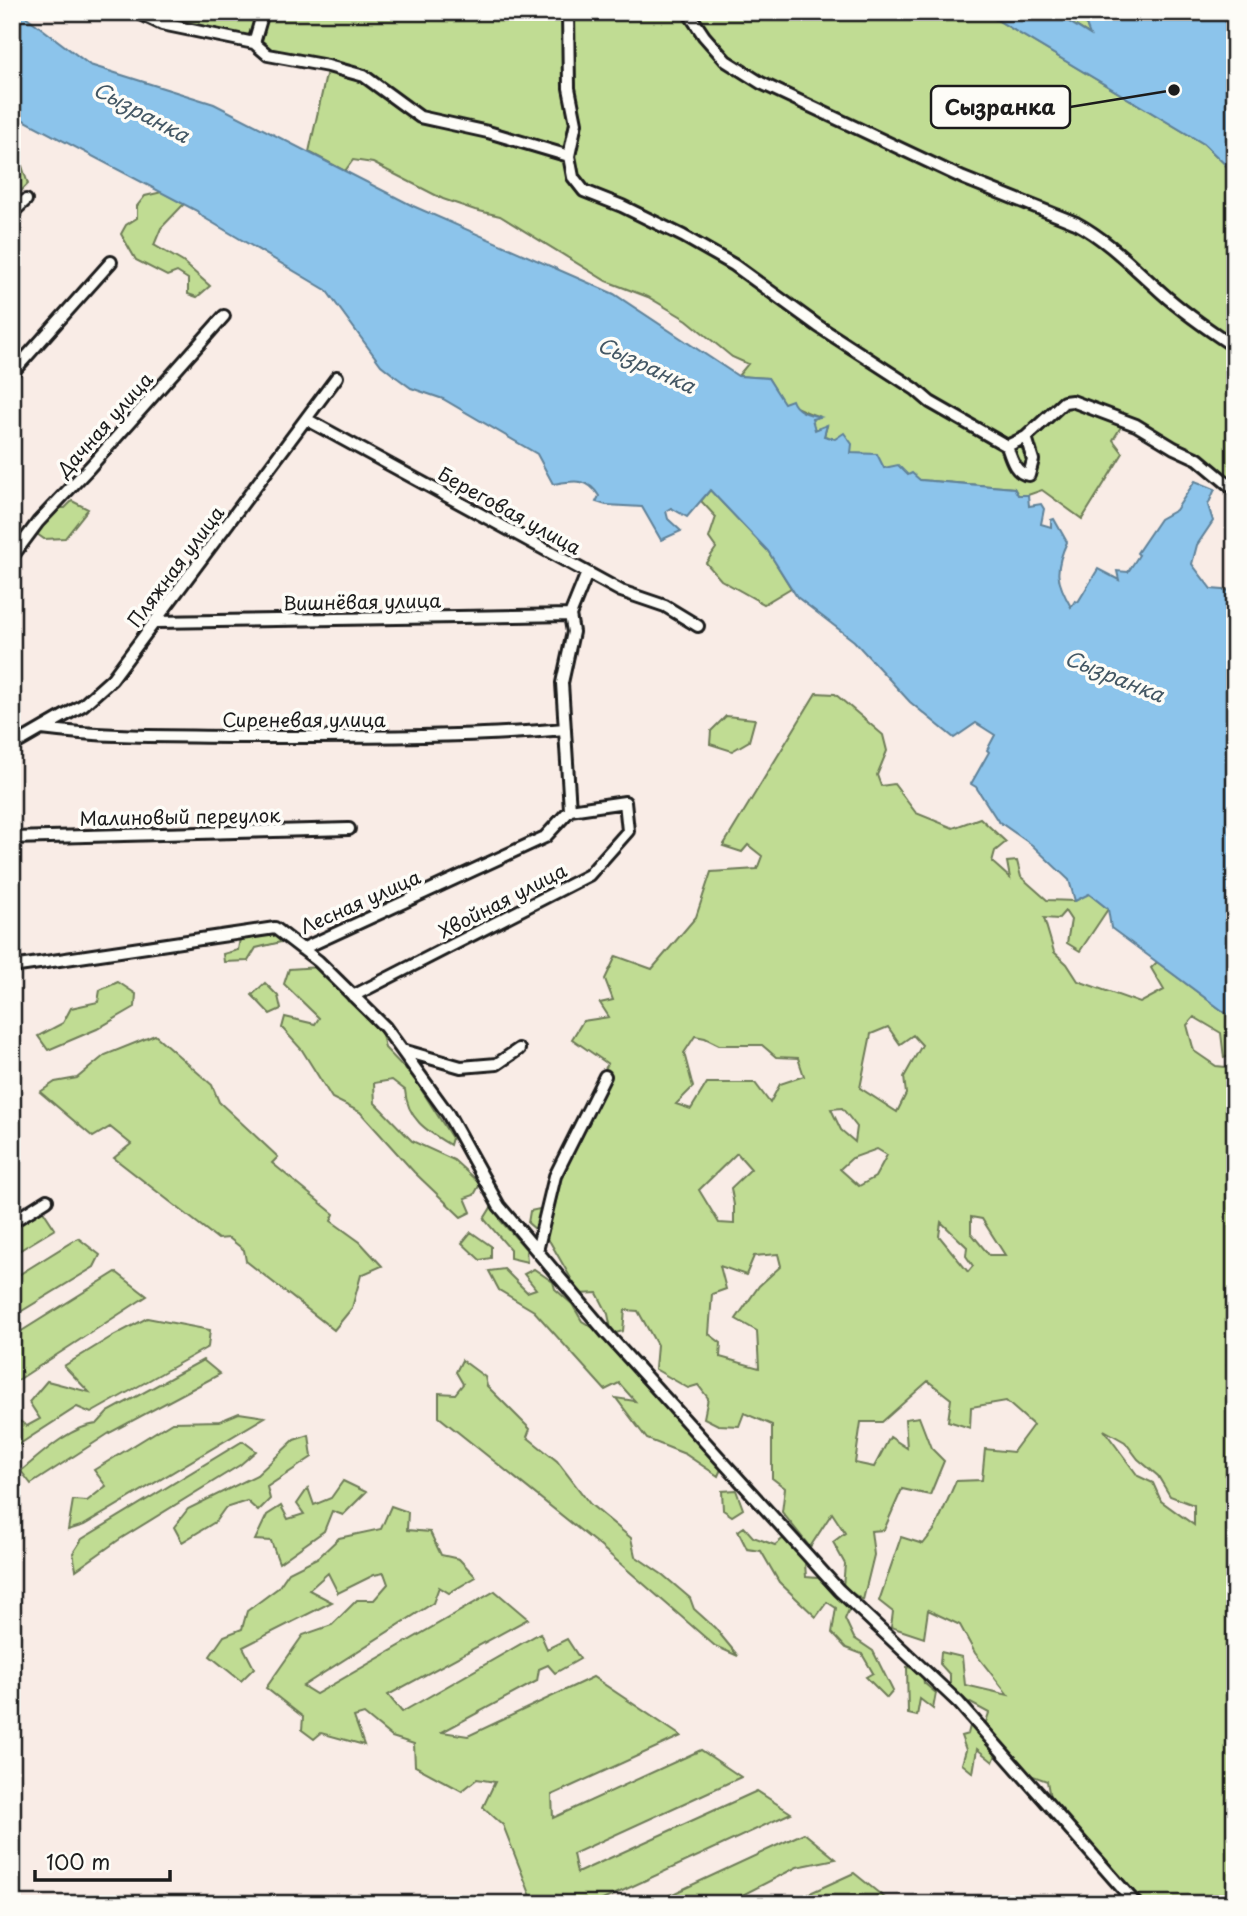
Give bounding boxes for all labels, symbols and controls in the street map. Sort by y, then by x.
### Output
water label: Сызранка [88,72,197,150]
callout: Сызранка [931,86,1070,128]
text: Сызранка [944,90,1056,122]
water label: Сызранка [593,327,702,401]
street label: Дачная улица [49,365,159,483]
street label: Береговая улица [433,459,587,561]
street label: Пляжная улица [120,499,230,633]
street label: Вишнёвая улица [283,586,441,616]
water label: Сызранка [1060,641,1170,710]
street label: Сиреневая улица [222,705,386,733]
street label: Малиновый переулок [79,800,281,832]
street label: Хвойная улица [433,856,571,944]
street label: Лесная улица [295,862,425,940]
scale bar [35,1839,170,1883]
text: 100 m [46,1845,110,1877]

